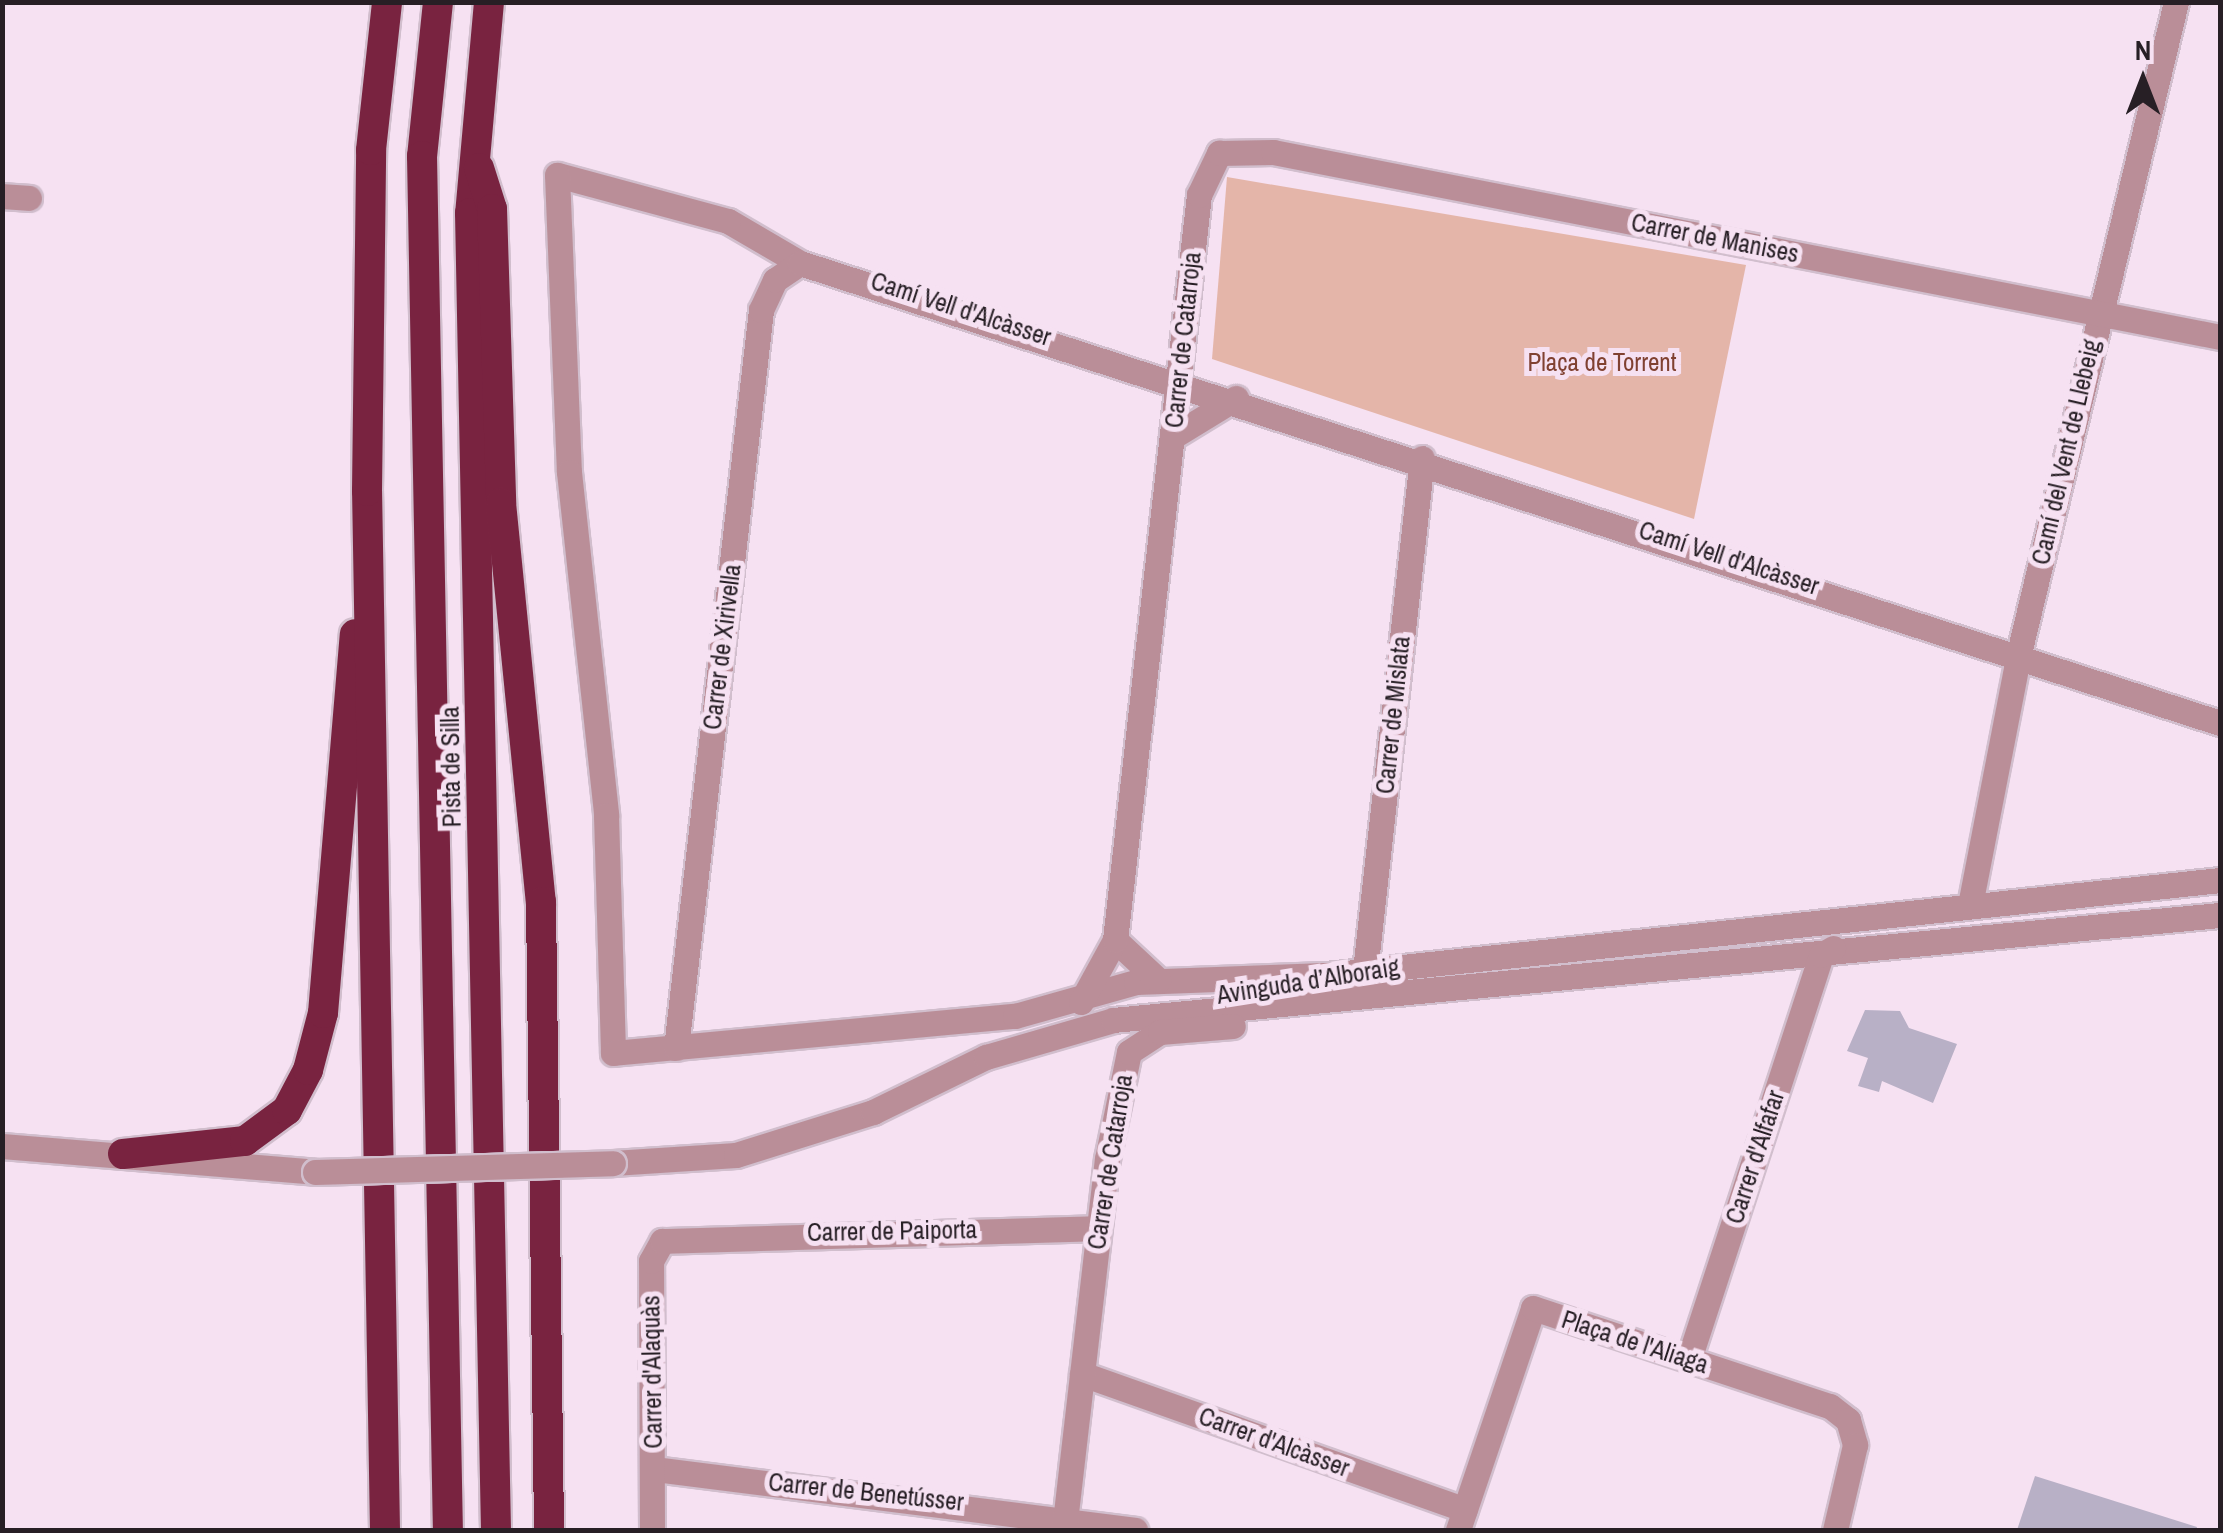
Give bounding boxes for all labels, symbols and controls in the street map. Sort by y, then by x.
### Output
north arrow [2093,30,2193,130]
text: N [2135,31,2151,69]
street label: Carrer de Manises [1629,207,1801,269]
street label: Carrer de Catarroja [1159,251,1207,429]
street label: Camí Vell d'Alcàsser [867,266,1055,352]
street label: Camí del Vent de Llebeig [2025,336,2107,568]
park label: Plaça de Torrent [1527,347,1677,377]
street label: Camí Vell d'Alcàsser [1635,515,1823,601]
street label: Carrer de Xirivella [697,563,747,731]
street label: Carrer de Mislata [1370,635,1416,795]
street label: Pista de Silla [435,706,467,828]
street label: Avinguda d’Alboraig [1215,952,1401,1010]
street label: Carrer de Catarroja [1081,1072,1139,1252]
street label: Carrer d'Alfafar [1719,1087,1791,1227]
street label: Carrer de Paiporta [807,1215,977,1247]
street label: Carrer d'Alaquàs [636,1295,668,1449]
street label: Plaça de l'Aliaga [1558,1304,1712,1380]
street label: Carrer d'Alcàsser [1195,1401,1353,1483]
street label: Carrer de Benetússer [767,1467,965,1517]

